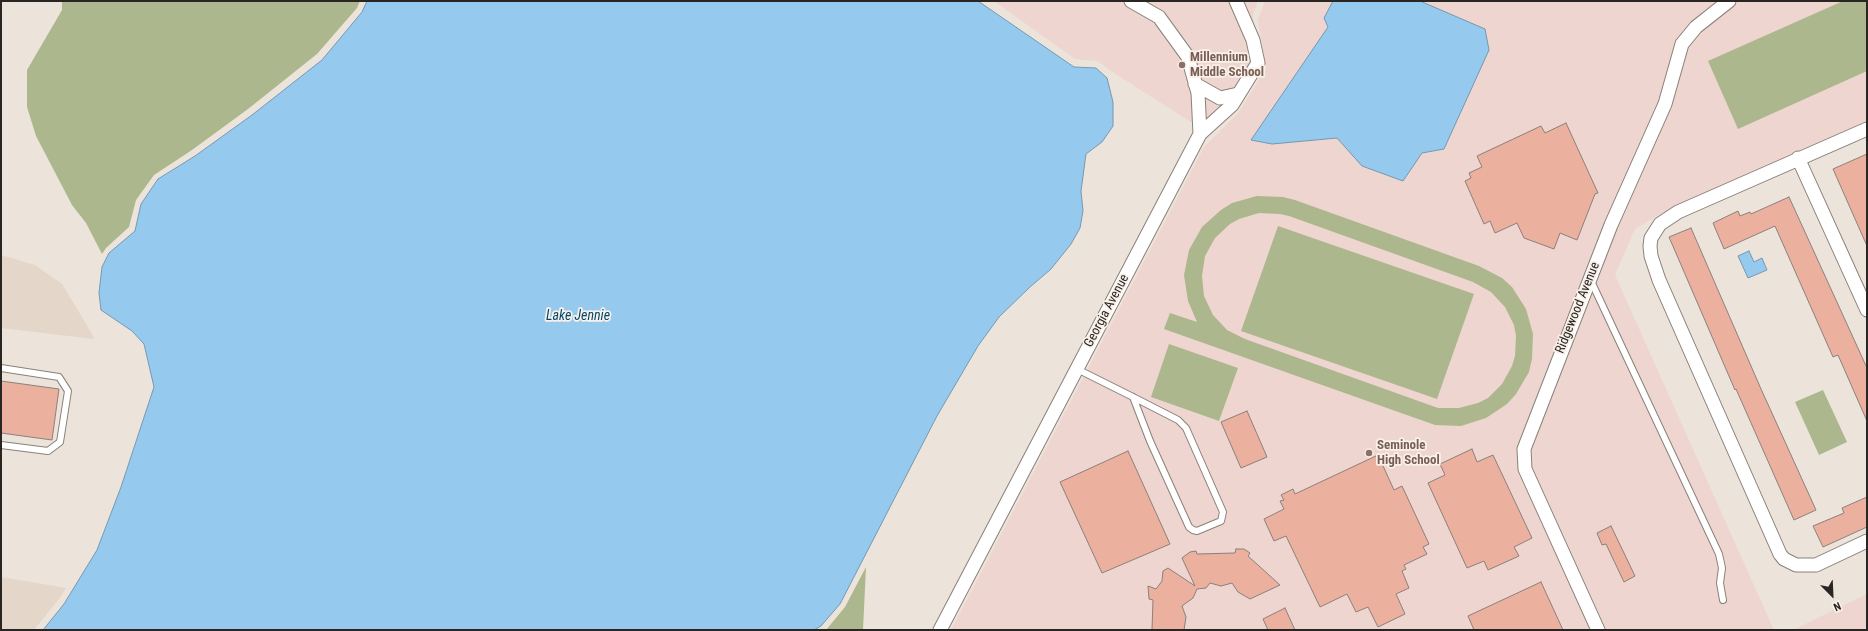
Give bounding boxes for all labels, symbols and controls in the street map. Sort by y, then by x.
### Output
place label: Millennium Middle School [1190,50,1264,81]
marker: Millennium Middle School [1177,60,1187,70]
street label: Ridgewood Avenue [1553,260,1603,356]
street label: Georgia Avenue [1081,272,1133,350]
water label: Lake Jennie [546,308,610,324]
place label: Seminole High School [1377,438,1440,469]
marker: Seminole High School [1364,448,1374,458]
north arrow [1812,575,1852,615]
text: N [1831,599,1843,614]

